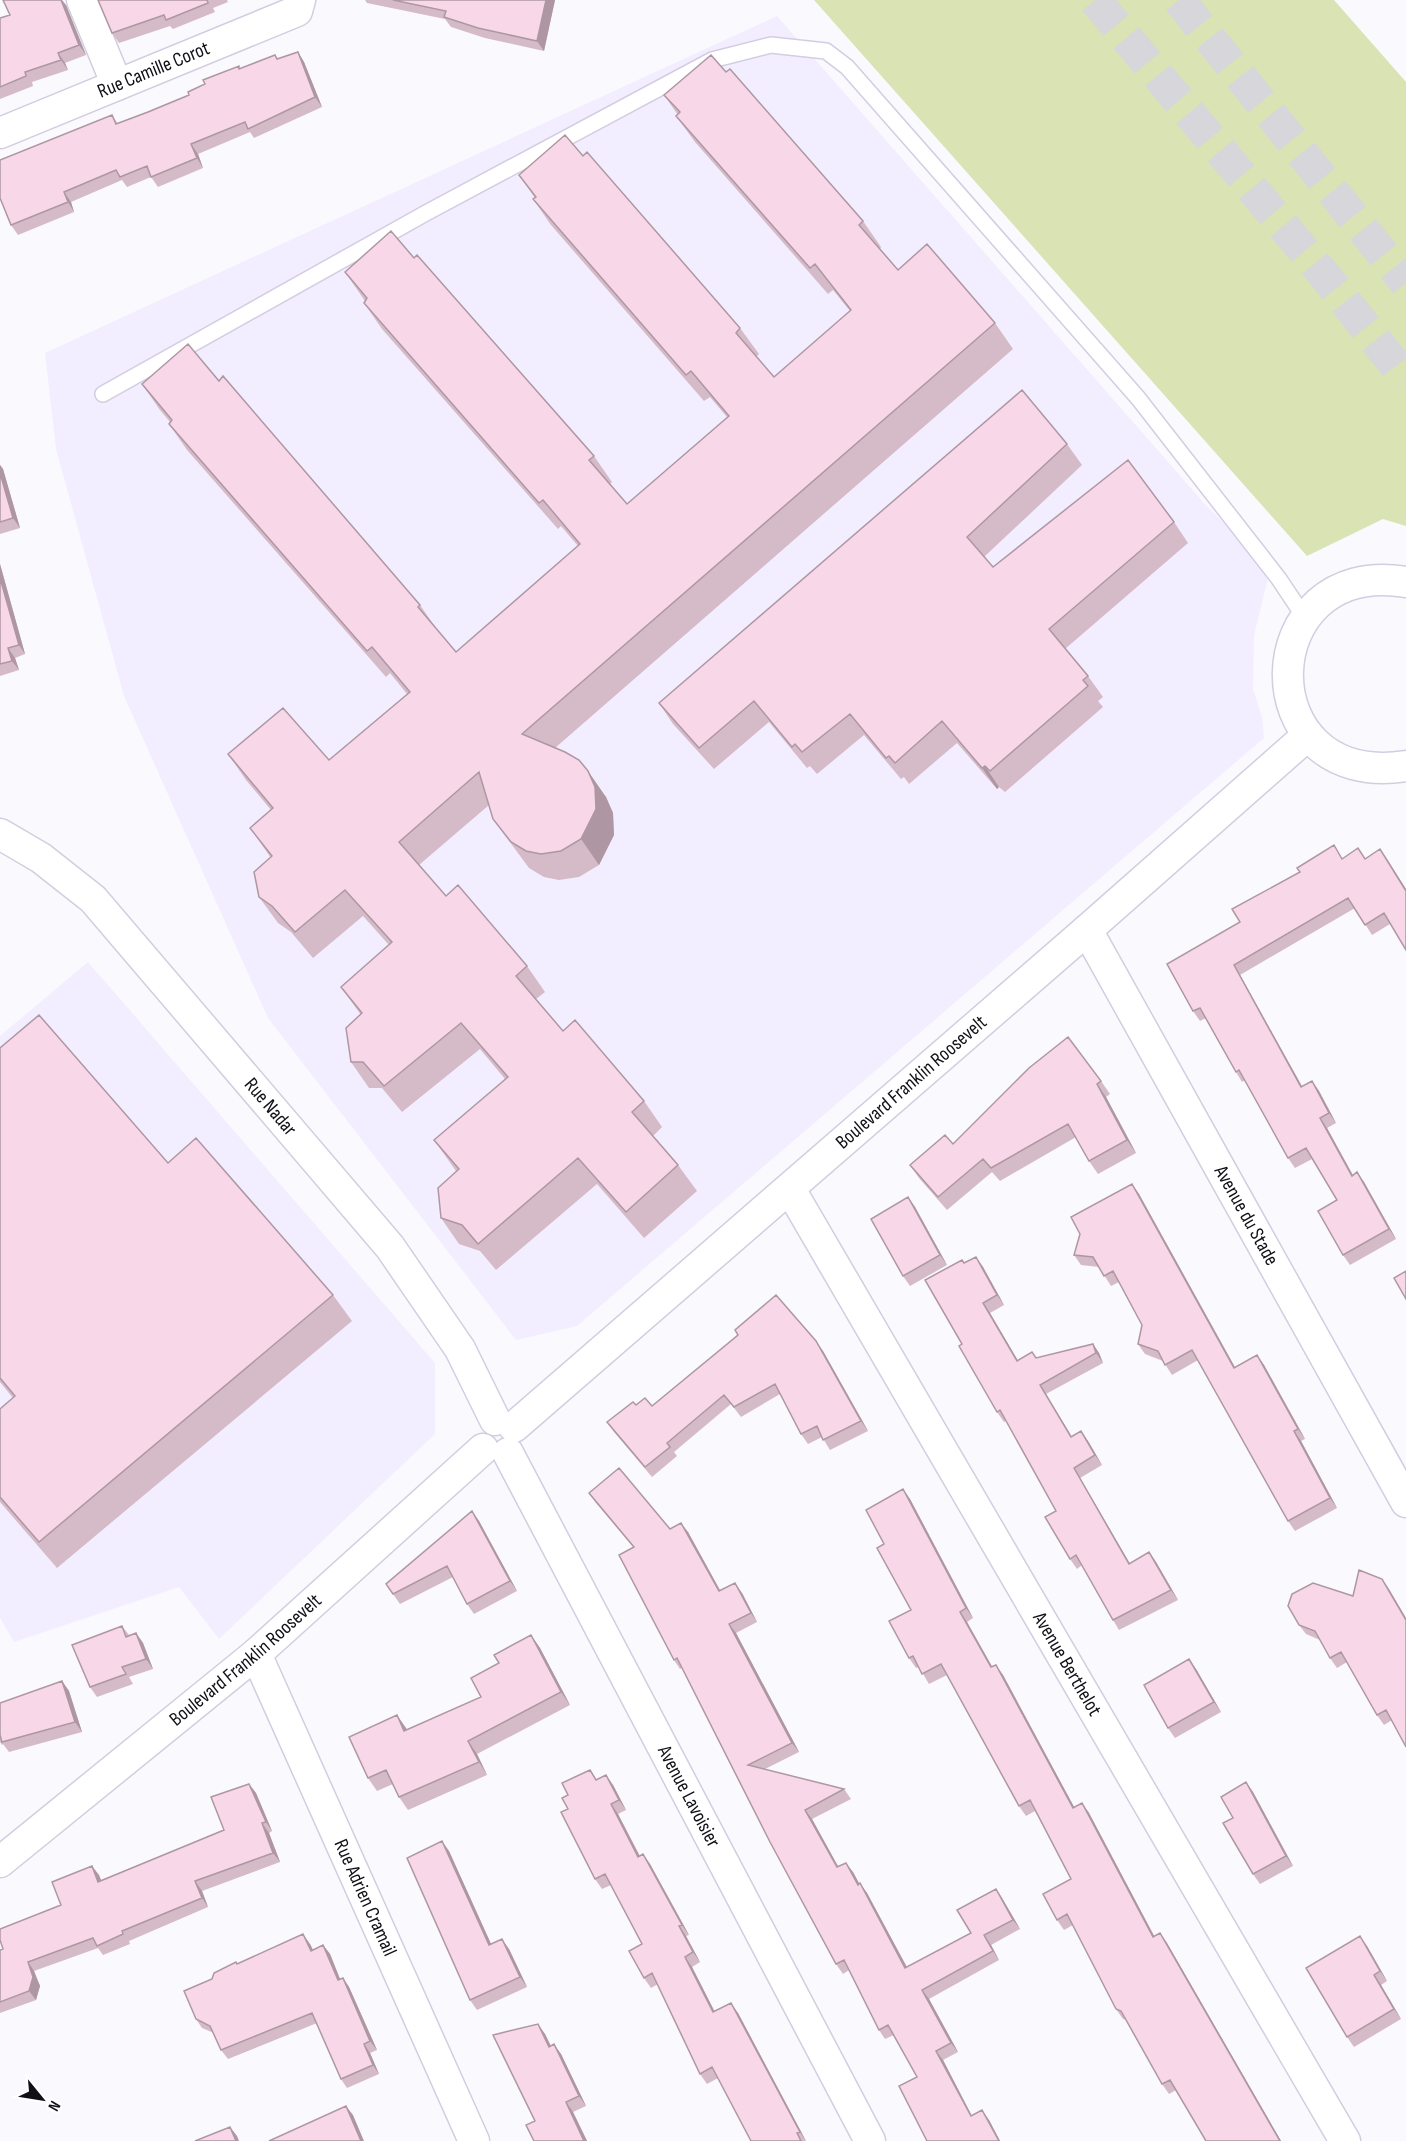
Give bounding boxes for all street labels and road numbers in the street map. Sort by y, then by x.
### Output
street label: Rue Camille Corot [94,36,213,104]
street label: Boulevard Franklin Roosevelt [831,1010,992,1154]
street label: Rue Nadar [239,1073,302,1141]
street label: Avenue du Stade [1208,1161,1284,1270]
street label: Boulevard Franklin Roosevelt [165,1589,327,1731]
street label: Avenue Berthelot [1027,1607,1107,1720]
street label: Avenue Lavoisier [652,1741,725,1852]
street label: Rue Adrien Cramail [328,1836,402,1960]

